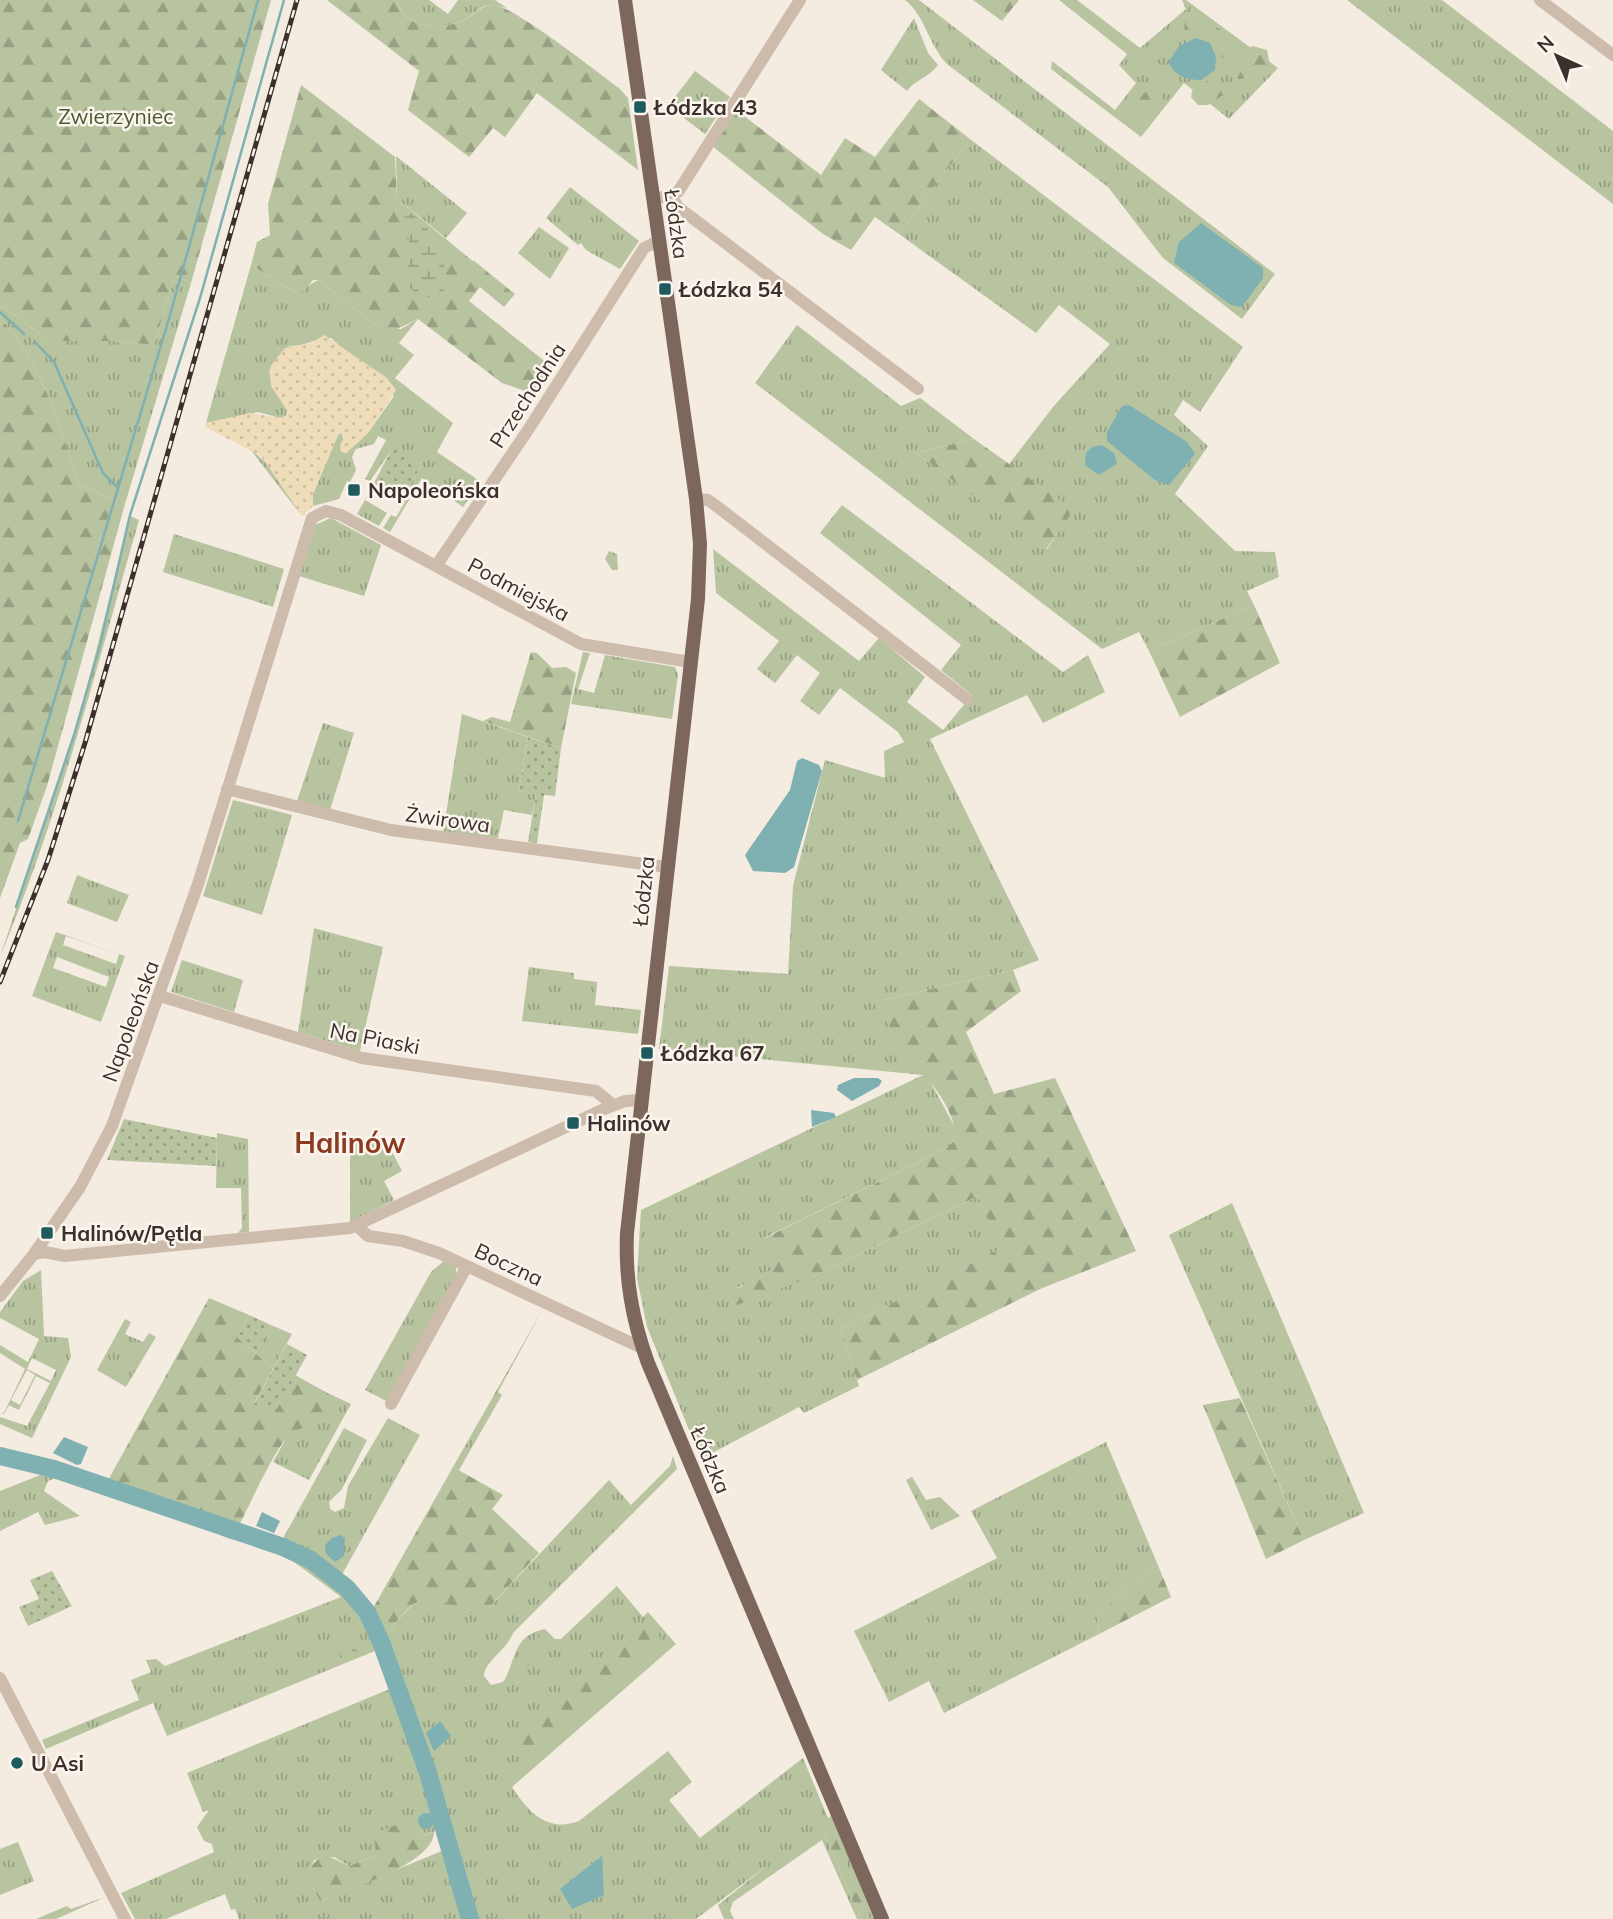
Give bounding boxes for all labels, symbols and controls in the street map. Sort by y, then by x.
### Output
north arrow [1522,21,1592,91]
text: N [1532,30,1559,57]
place label: Łódzka 43 [653,94,758,120]
marker: Łódzka 43 [632,99,648,115]
park label: Zwierzyniec [58,103,174,129]
street label: Łódzka [659,186,695,261]
place label: Łódzka 54 [678,276,783,302]
marker: Łódzka 54 [657,281,673,297]
street label: Przechodnia [483,337,571,453]
place label: Napoleońska [368,477,499,503]
marker: Napoleońska [346,482,362,498]
street label: Podmiejska [464,551,574,627]
street label: Żwirowa [404,800,492,838]
street label: Łódzka [626,855,660,928]
street label: Napoleońska [96,957,164,1085]
street label: Na Piaski [328,1017,422,1059]
place label: Łódzka 67 [660,1040,765,1066]
marker: Łódzka 67 [639,1045,655,1061]
place label: Halinów [587,1110,671,1136]
marker: Halinów [565,1115,581,1131]
district label: Halinów [294,1125,406,1160]
place label: Halinów/Pętla [61,1220,202,1246]
marker: Halinów/Pętla [39,1225,55,1241]
street label: Boczna [471,1237,547,1291]
street label: Łódzka [685,1422,737,1497]
place label: U Asi [31,1750,84,1776]
marker: U Asi [9,1755,25,1771]

